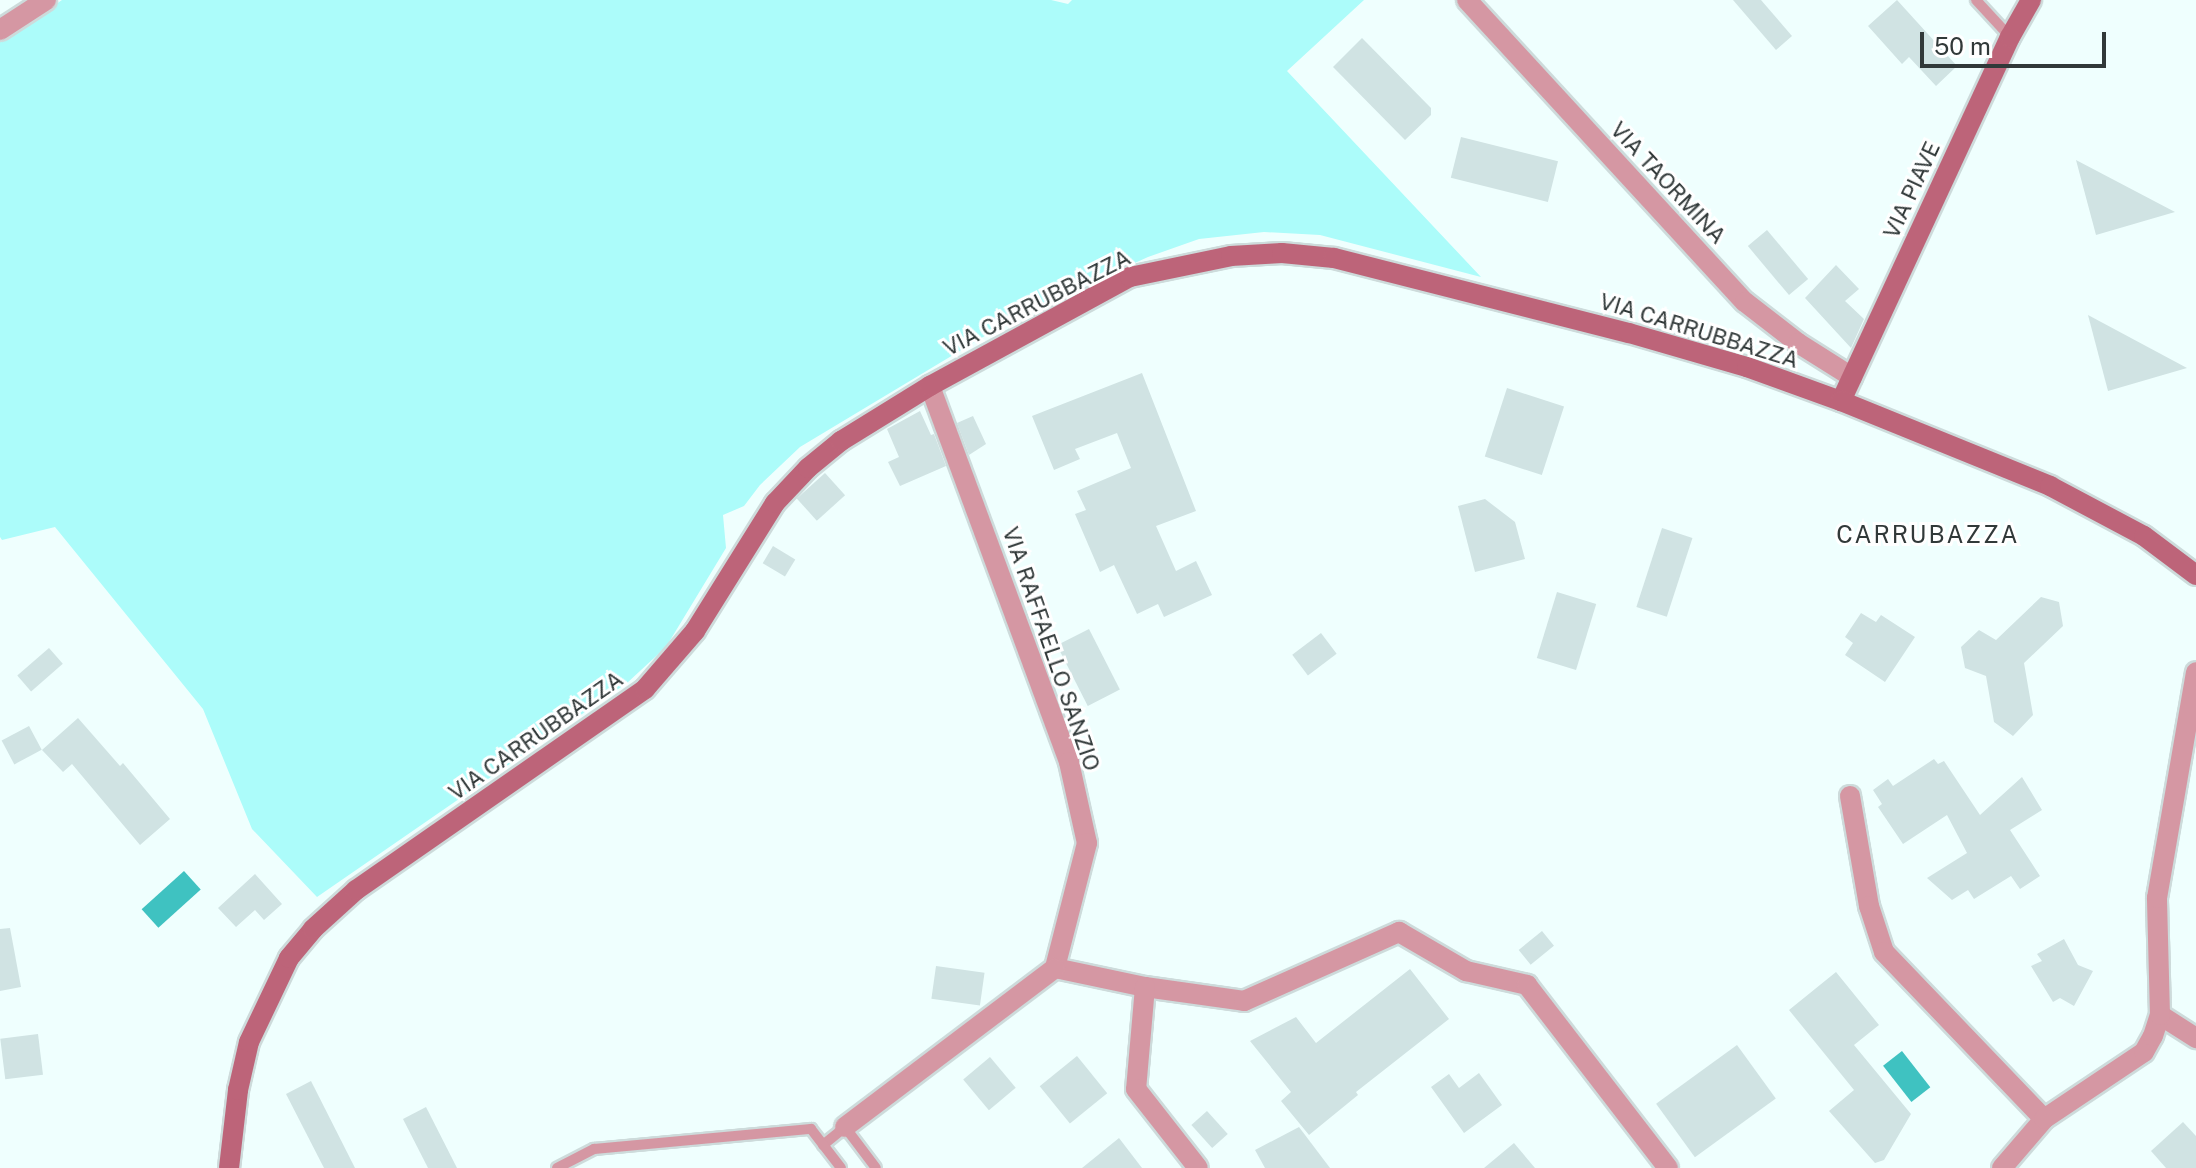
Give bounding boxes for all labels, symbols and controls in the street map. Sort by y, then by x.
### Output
scale bar [1924,16,2110,66]
text: 50 m [1934,32,1991,60]
street label: VIA TAORMINA [1605,117,1731,249]
street label: VIA PIAVE [1878,137,1946,243]
street label: VIA CARRUBBAZZA [939,244,1135,362]
street label: VIA CARRUBBAZZA [1596,288,1802,374]
district label: CARRUBAZZA [1836,521,2020,549]
street label: VIA RAFFAELLO SANZIO [997,524,1105,774]
street label: VIA CARRUBBAZZA [444,666,628,806]

